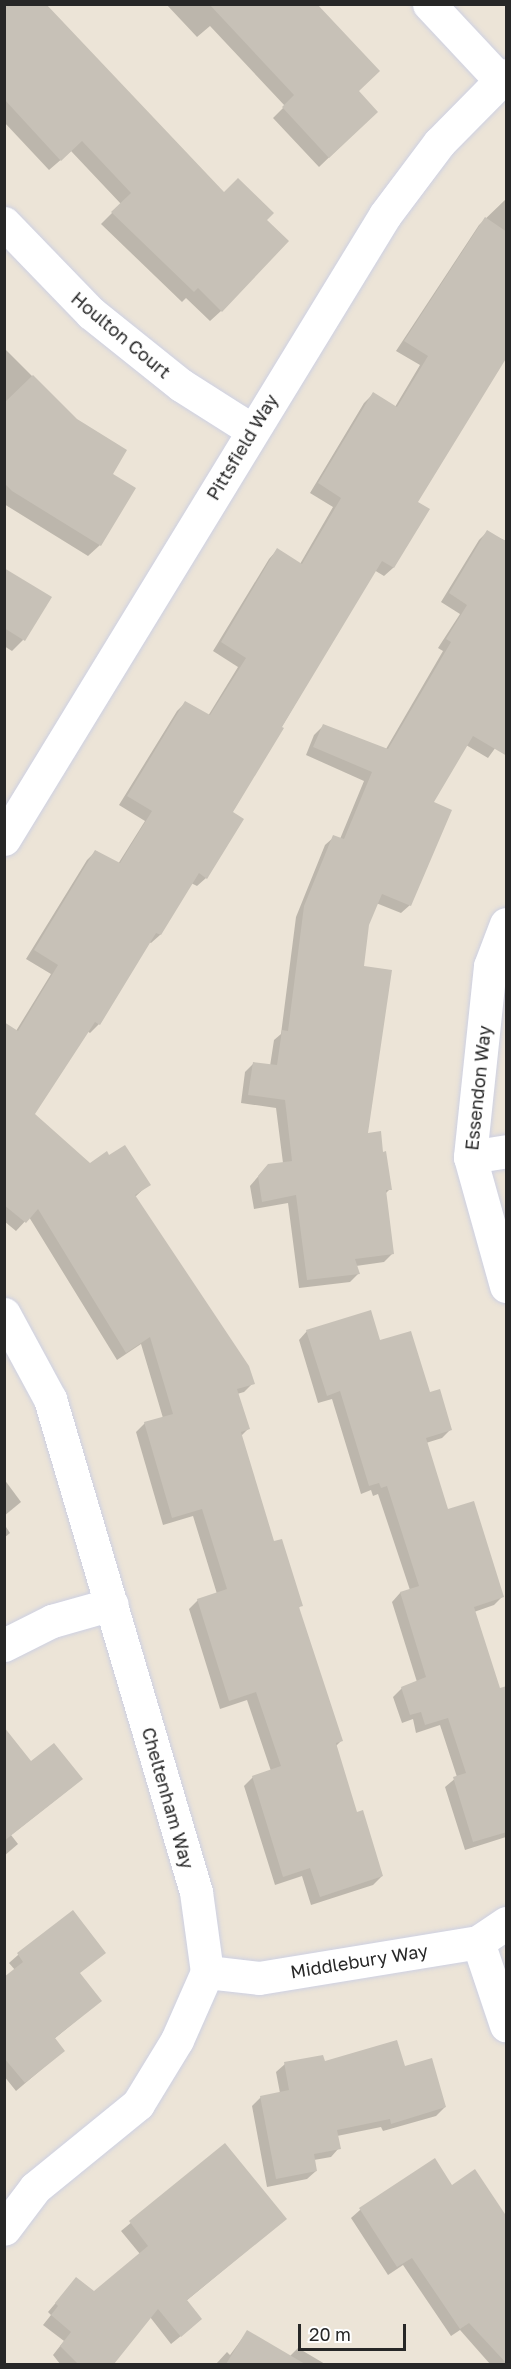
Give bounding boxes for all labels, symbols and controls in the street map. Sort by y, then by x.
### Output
street label: Houlton Court [67,287,175,383]
street label: Pittsfield Way [202,390,282,504]
street label: Essendon Way [461,1024,495,1152]
street label: Cheltenham Way [137,1725,199,1871]
street label: Middlebury Way [289,1939,429,1983]
scale bar [301,2312,409,2350]
text: 20 m [309,2323,351,2345]

